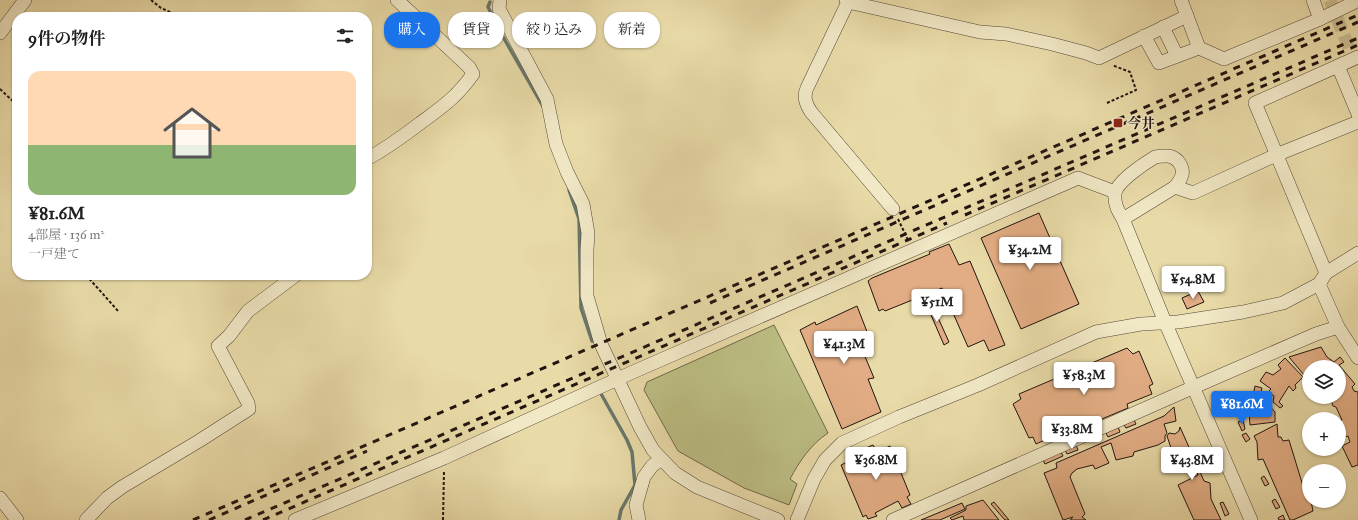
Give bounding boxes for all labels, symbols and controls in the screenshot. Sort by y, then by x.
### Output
chip: 購入 [384,12,440,48]
chip: 賃貸 [448,12,504,48]
chip: 絞り込み [512,12,596,48]
chip: 新着 [604,12,660,48]
icon: filters [334,25,356,47]
text: 9件の物件 [28,28,105,49]
icon: home [156,97,228,169]
place label: 今井 [1127,115,1155,132]
marker: 今井 [1112,117,1124,129]
text: ¥81.6M [28,203,85,224]
text: 4部屋 · 136 m² [28,227,104,243]
pin: ¥34.2M [997,237,1063,271]
text: ¥34.2M [1008,242,1052,258]
text: 一戸建て [28,246,80,262]
pin: ¥54.8M [1160,266,1226,300]
text: ¥54.8M [1171,271,1215,287]
pin: ¥51M [913,289,961,323]
text: ¥51M [920,294,954,310]
pin: ¥41.3M [811,331,877,365]
text: ¥41.3M [823,336,865,352]
map controls [1302,360,1346,508]
button: layers [1302,360,1346,404]
pin: ¥58.3M [1051,362,1117,396]
text: ¥58.3M [1063,367,1105,383]
pin: ¥81.6M [1209,391,1275,425]
text: ¥81.6M [1220,396,1264,412]
button: + [1302,412,1346,456]
pin: ¥33.8M [1039,416,1105,450]
text: ¥33.8M [1051,421,1093,437]
pin: ¥36.8M [843,447,909,481]
pin: ¥43.8M [1159,447,1225,481]
text: ¥36.8M [854,452,898,468]
text: ¥43.8M [1170,452,1214,468]
button: − [1302,464,1346,508]

